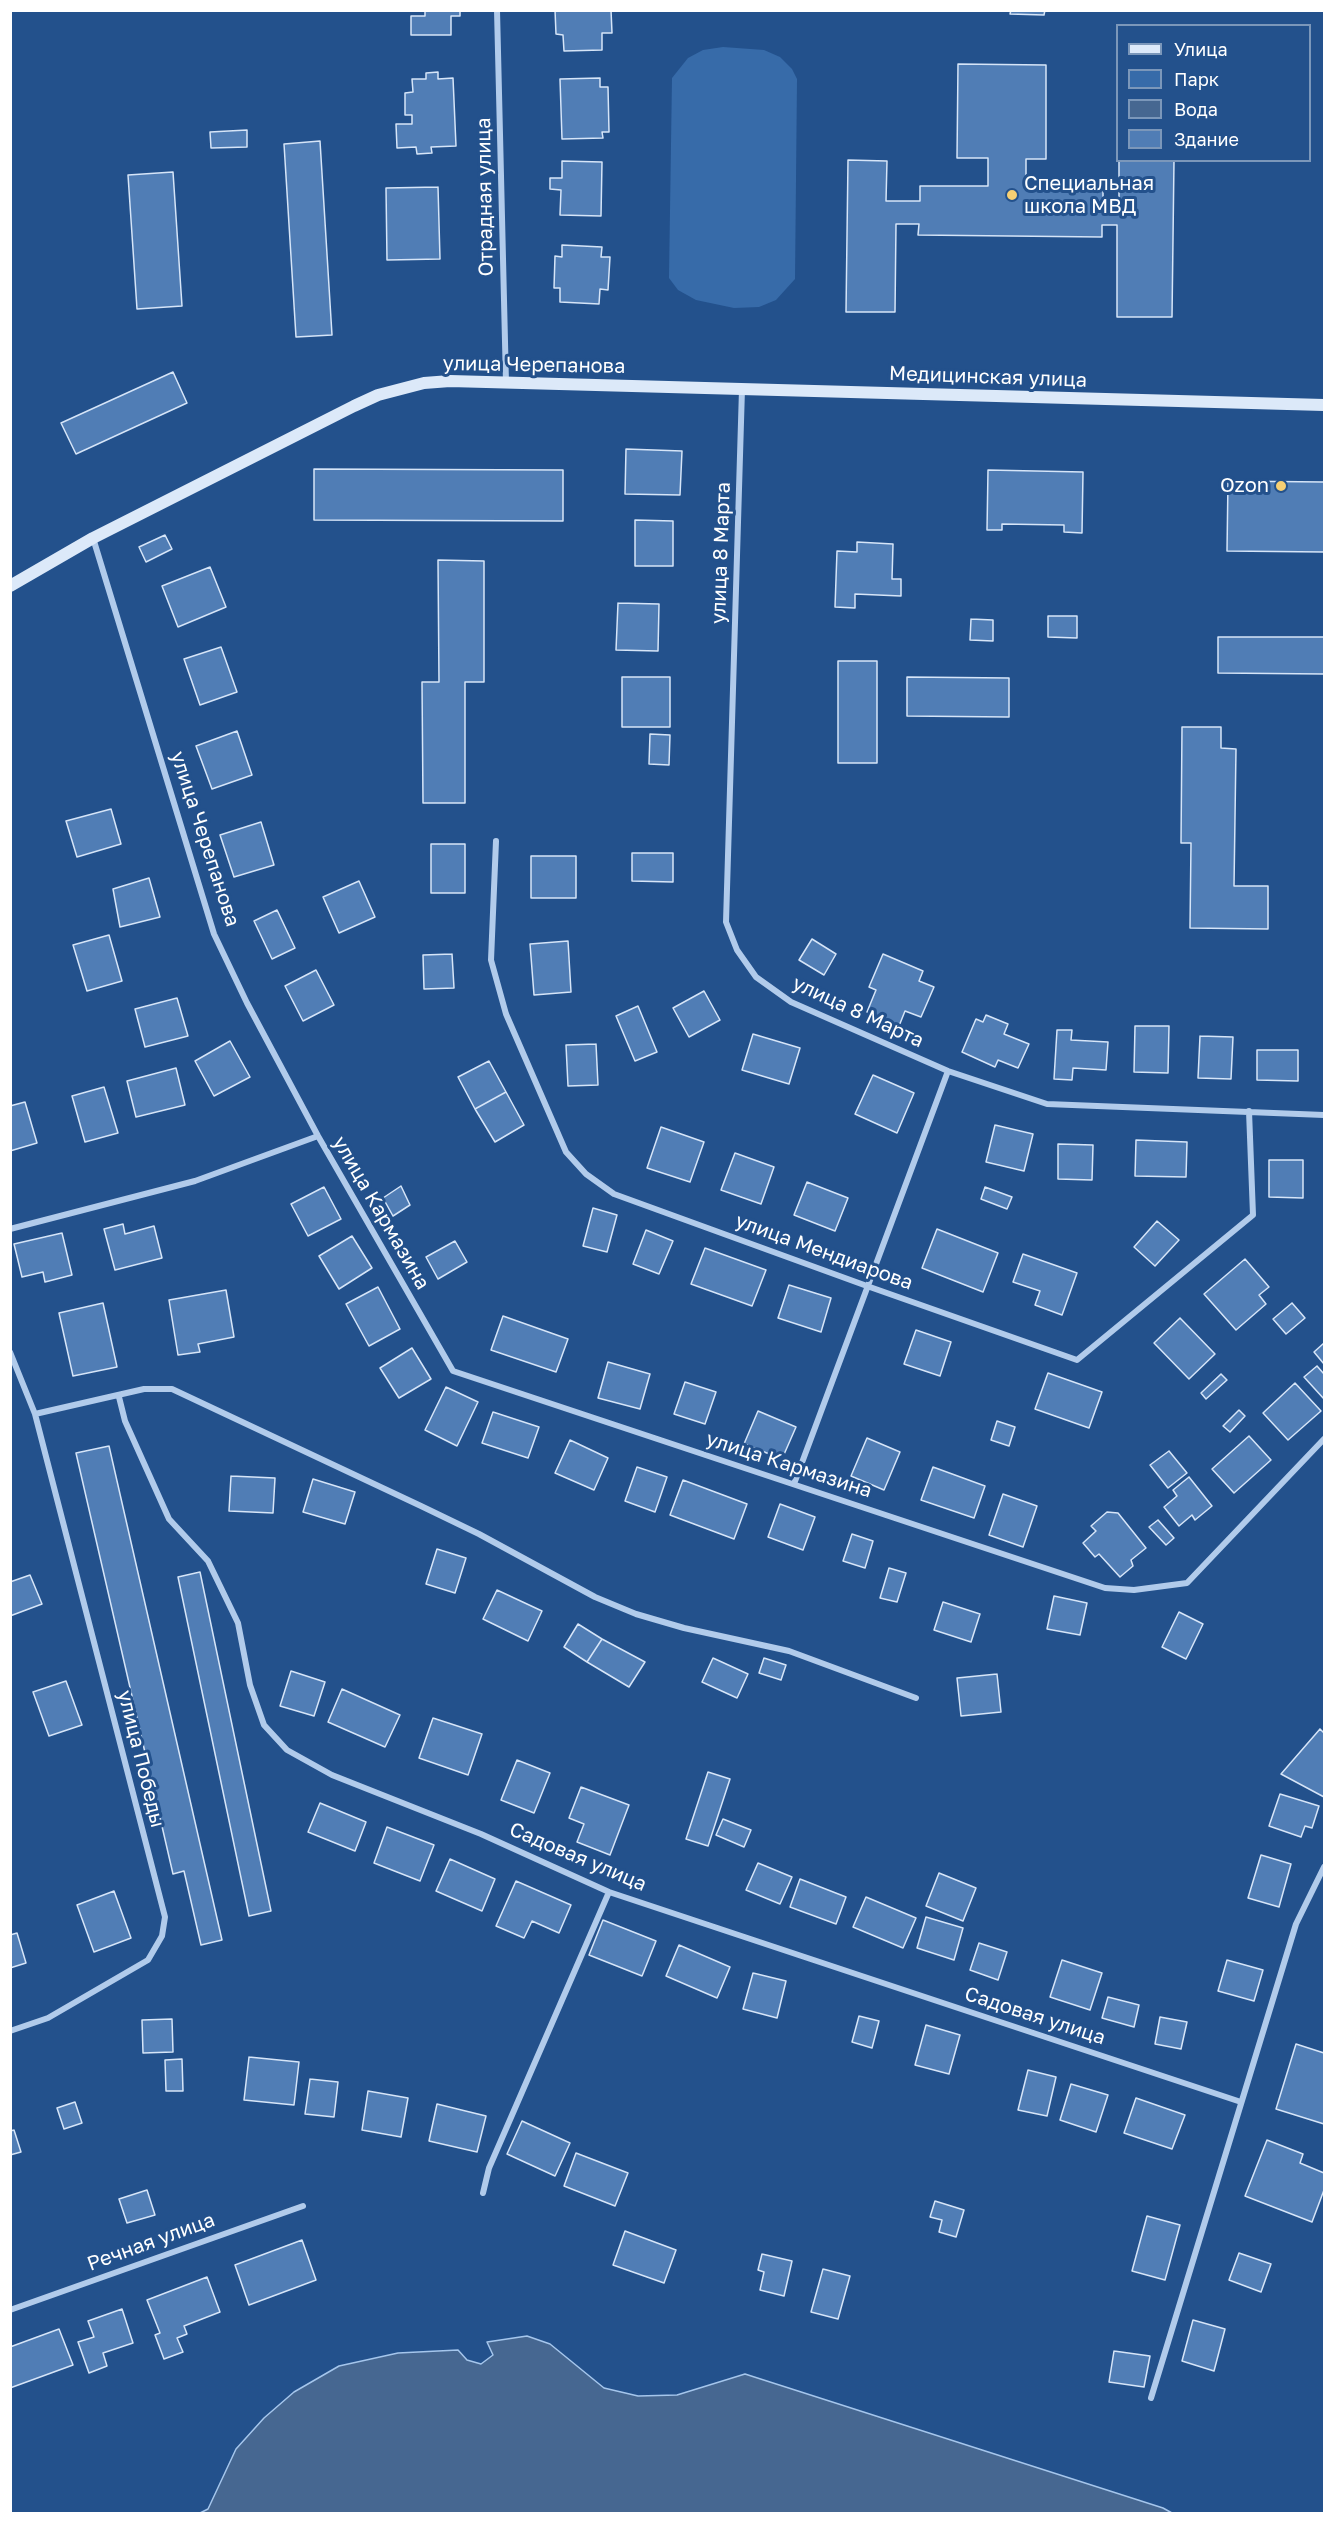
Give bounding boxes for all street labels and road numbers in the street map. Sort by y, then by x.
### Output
street label: Отрадная улица [472,117,498,277]
street label: улица Черепанова [443,351,625,379]
street label: Медицинская улица [889,362,1087,392]
street label: улица 8 Марта [707,482,735,624]
street label: улица Черепанова [165,748,245,930]
street label: улица 8 Марта [789,971,927,1053]
street label: улица Кармазина [327,1132,435,1294]
street label: улица Мендиарова [732,1209,916,1295]
street label: улица Кармазина [703,1427,875,1503]
street label: улица Победы [112,1688,170,1830]
street label: Садовая улица [506,1817,650,1897]
street label: Садовая улица [962,1982,1108,2050]
street label: Речная улица [84,2208,218,2276]

